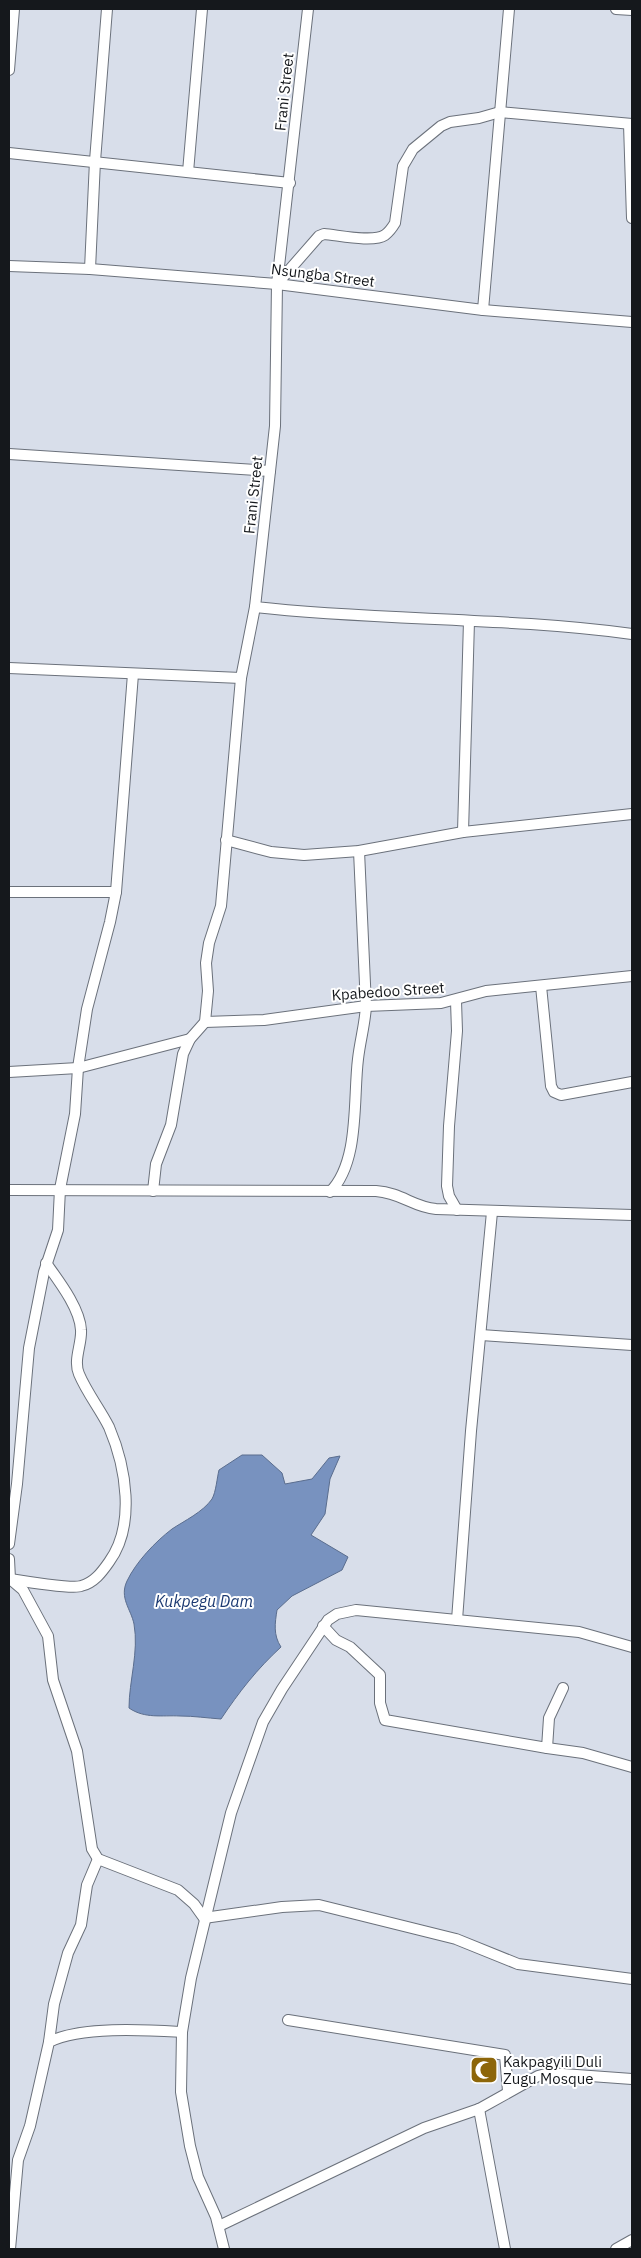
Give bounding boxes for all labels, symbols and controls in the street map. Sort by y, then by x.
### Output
street label: Frani Street [270,52,298,132]
street label: Nsungba Street [270,259,376,291]
street label: Frani Street [239,455,267,535]
street label: Kpabedoo Street [331,978,445,1004]
water label: Kukpegu Dam [155,1591,253,1611]
place label: Kakpagyili Duli Zugu Mosque [503,2052,602,2088]
mosque icon: Kakpagyili Duli Zugu Mosque [469,2055,499,2085]

